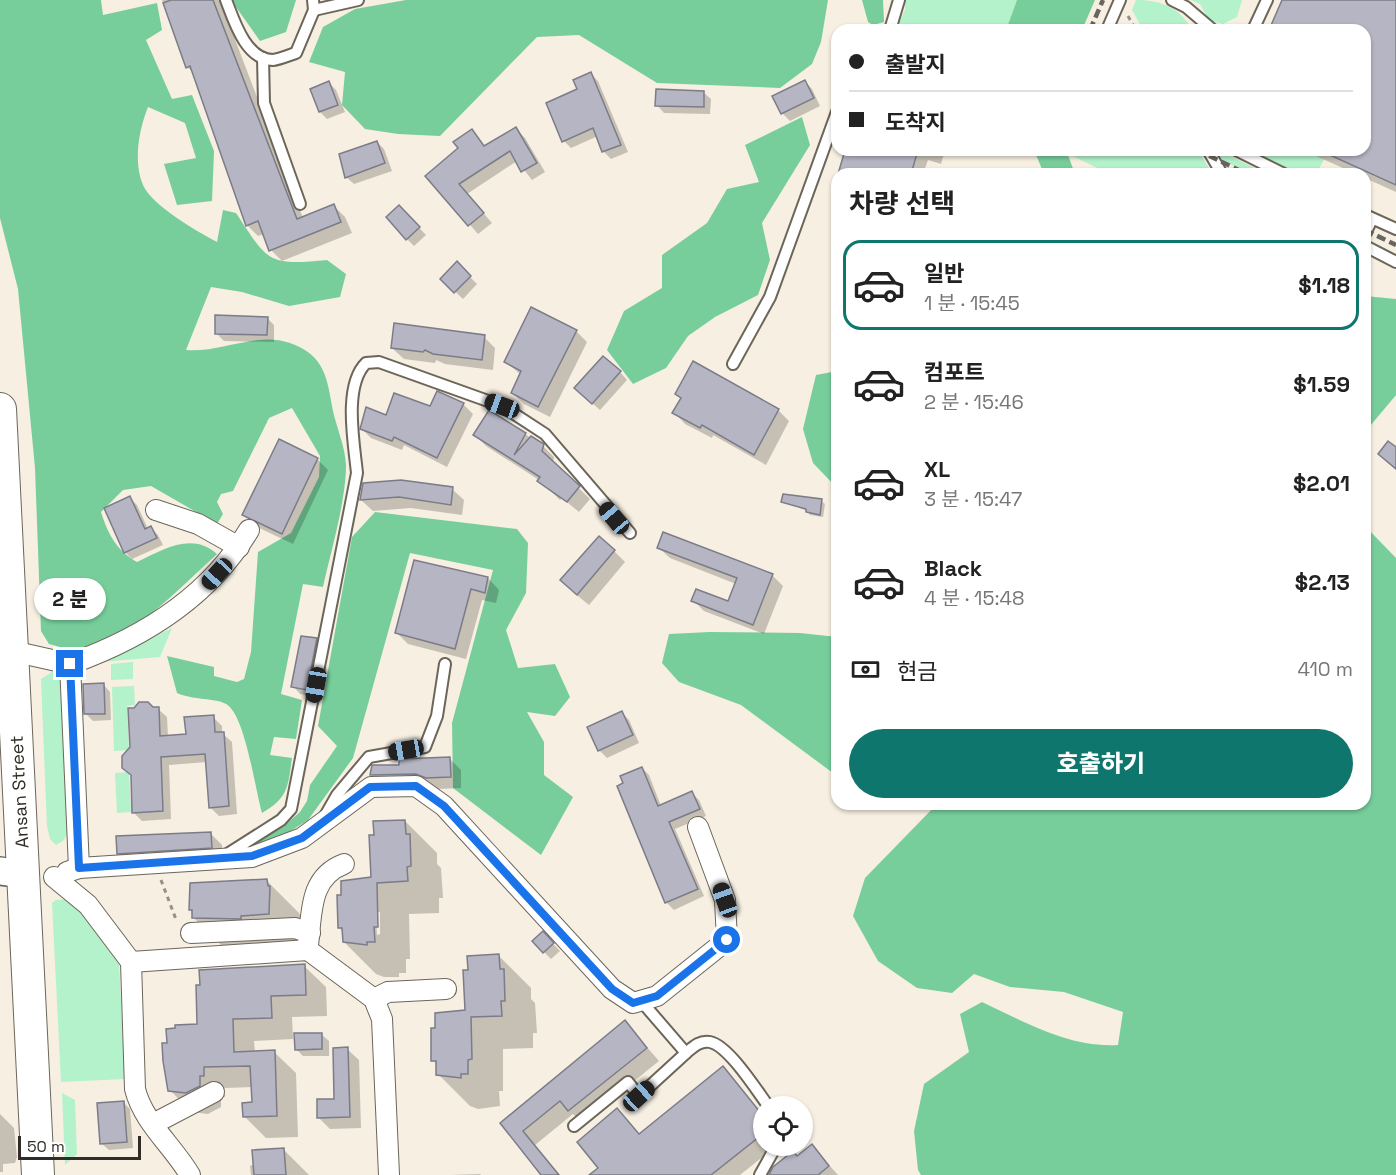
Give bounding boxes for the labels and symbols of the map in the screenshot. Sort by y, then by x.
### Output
car [482,391,522,421]
car [596,498,632,538]
car [198,555,236,593]
callout: 2 분 [34,577,106,619]
route end [56,650,83,677]
car [304,666,328,704]
street label: Ansan Street [5,735,33,849]
car [387,738,425,762]
car [710,880,740,920]
route start [713,926,740,953]
car [620,1077,658,1115]
scale bar [18,1133,141,1160]

